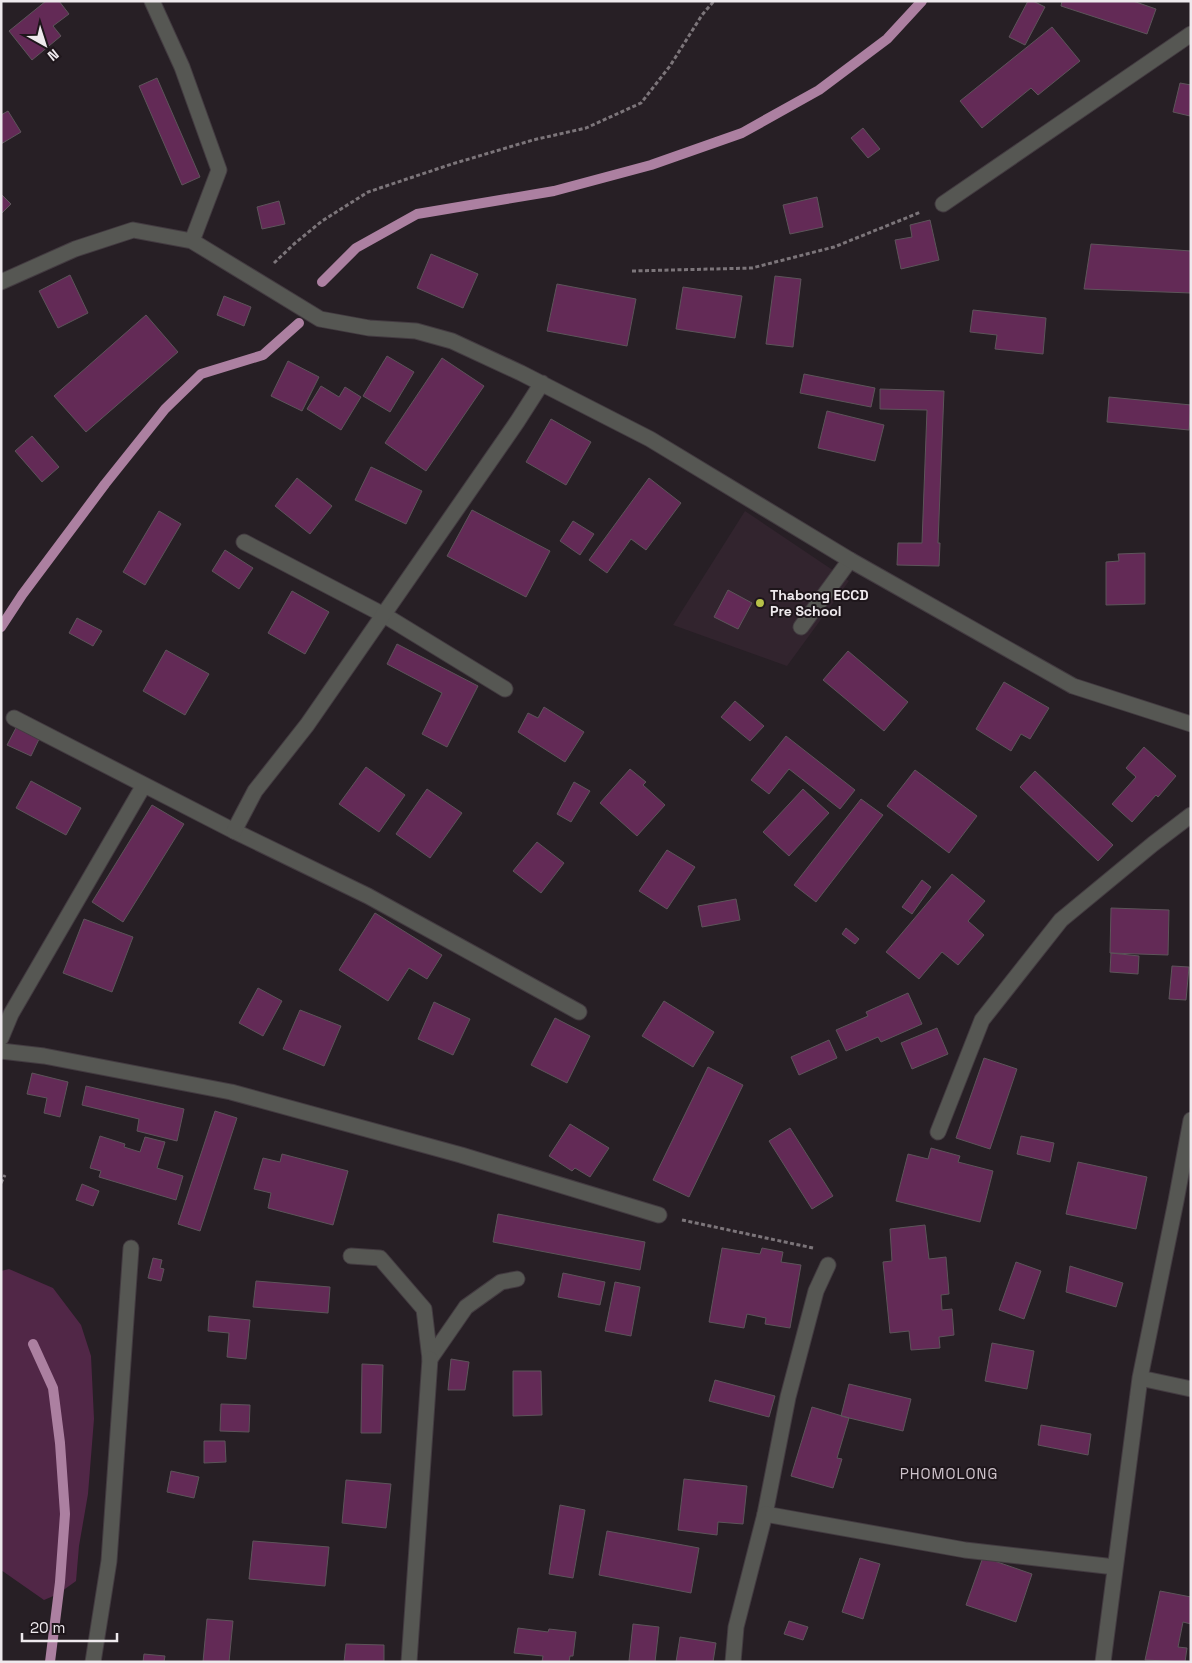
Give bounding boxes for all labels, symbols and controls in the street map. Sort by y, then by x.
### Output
north arrow [20,20,70,70]
text: N [44,45,62,65]
place label: Thabong ECCD Pre School [770,586,869,620]
marker: Thabong ECCD Pre School [754,597,766,609]
district label: PHOMOLONG [900,1464,998,1483]
scale bar [22,1610,118,1642]
text: 20 m [30,1618,65,1637]

